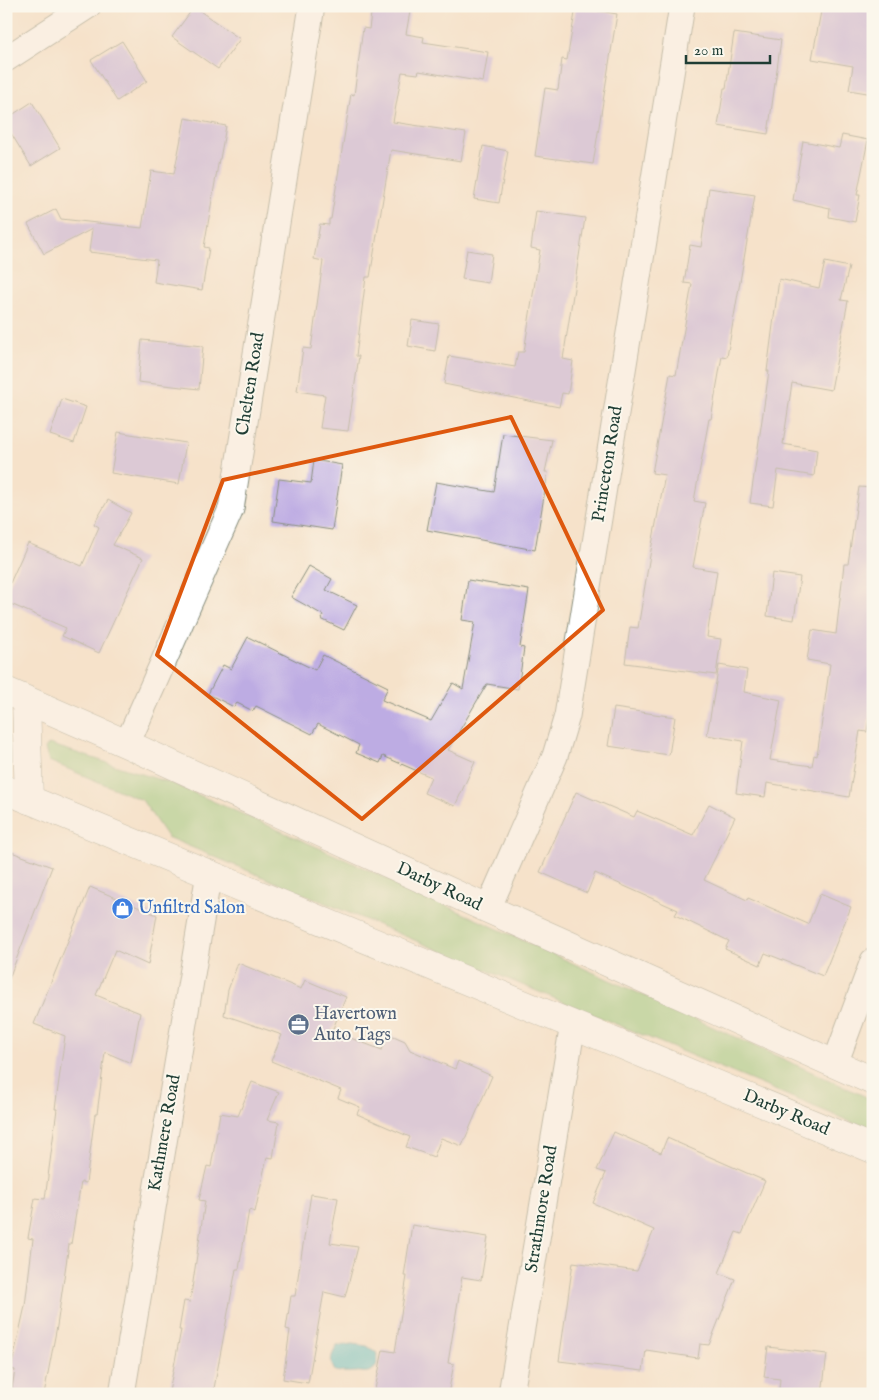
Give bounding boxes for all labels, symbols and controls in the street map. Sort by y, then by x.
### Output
scale bar [686,32,770,64]
text: 20 m [694,41,724,60]
street label: Chelten Road [231,330,271,437]
street label: Princeton Road [587,404,629,524]
street label: Darby Road [393,857,486,917]
shop icon: Unfiltrd Salon [110,896,134,920]
place label: Unfiltrd Salon [138,897,246,920]
place label: Havertown Auto Tags [313,1003,397,1047]
office icon: Havertown Auto Tags [286,1012,310,1036]
street label: Kathmere Road [143,1072,187,1193]
street label: Darby Road [739,1084,833,1142]
street label: Strathmore Road [521,1143,563,1274]

